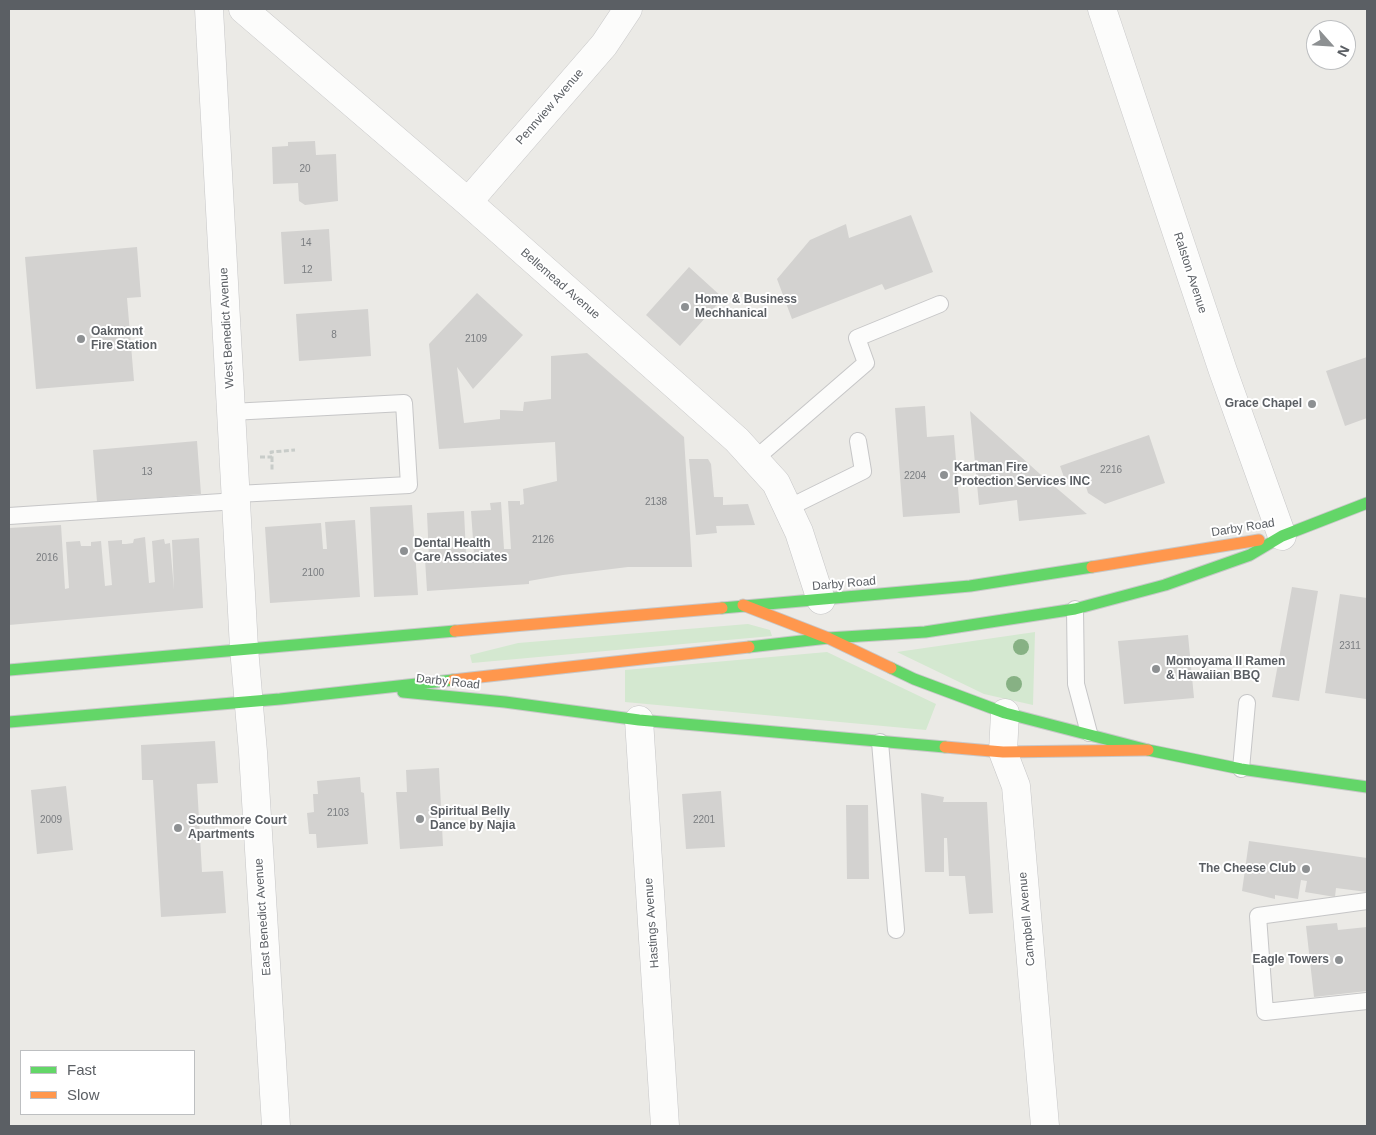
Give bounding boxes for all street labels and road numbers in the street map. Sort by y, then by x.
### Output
street label: Pennview Avenue [513,66,587,148]
street label: Ralston Avenue [1170,231,1210,315]
street label: Bellemead Avenue [517,246,603,322]
street label: West Benedict Avenue [217,267,237,389]
street label: Darby Road [1210,516,1276,540]
street label: Darby Road [811,574,877,594]
street label: Darby Road [415,671,481,693]
street label: East Benedict Avenue [252,858,274,976]
street label: Campbell Avenue [1016,871,1038,967]
street label: Hastings Avenue [642,877,662,969]

